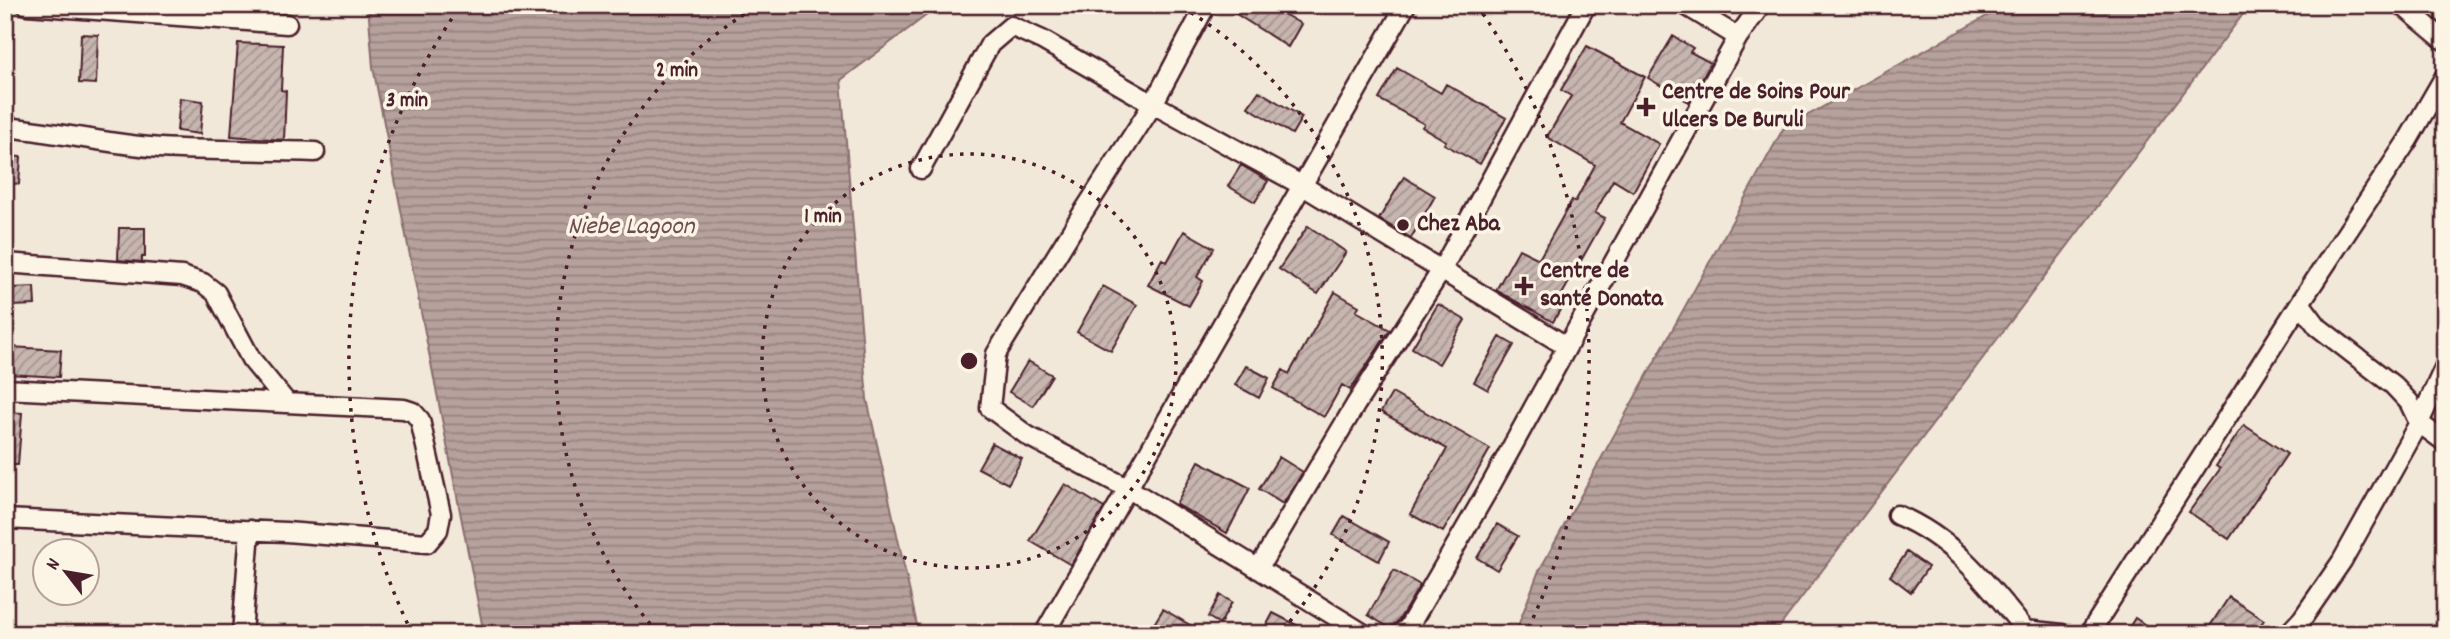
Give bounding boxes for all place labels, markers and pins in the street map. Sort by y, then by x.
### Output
place label: Centre de Soins Pour Ulcers De Buruli [1662,76,1851,138]
marker: Centre de Soins Pour Ulcers De Buruli [1636,97,1656,117]
place label: Chez Aba [1417,208,1501,242]
marker: Chez Aba [1395,217,1411,233]
place label: Centre de santé Donata [1540,255,1663,317]
marker: Centre de santé Donata [1514,276,1534,296]
centre of rings [957,349,981,373]

